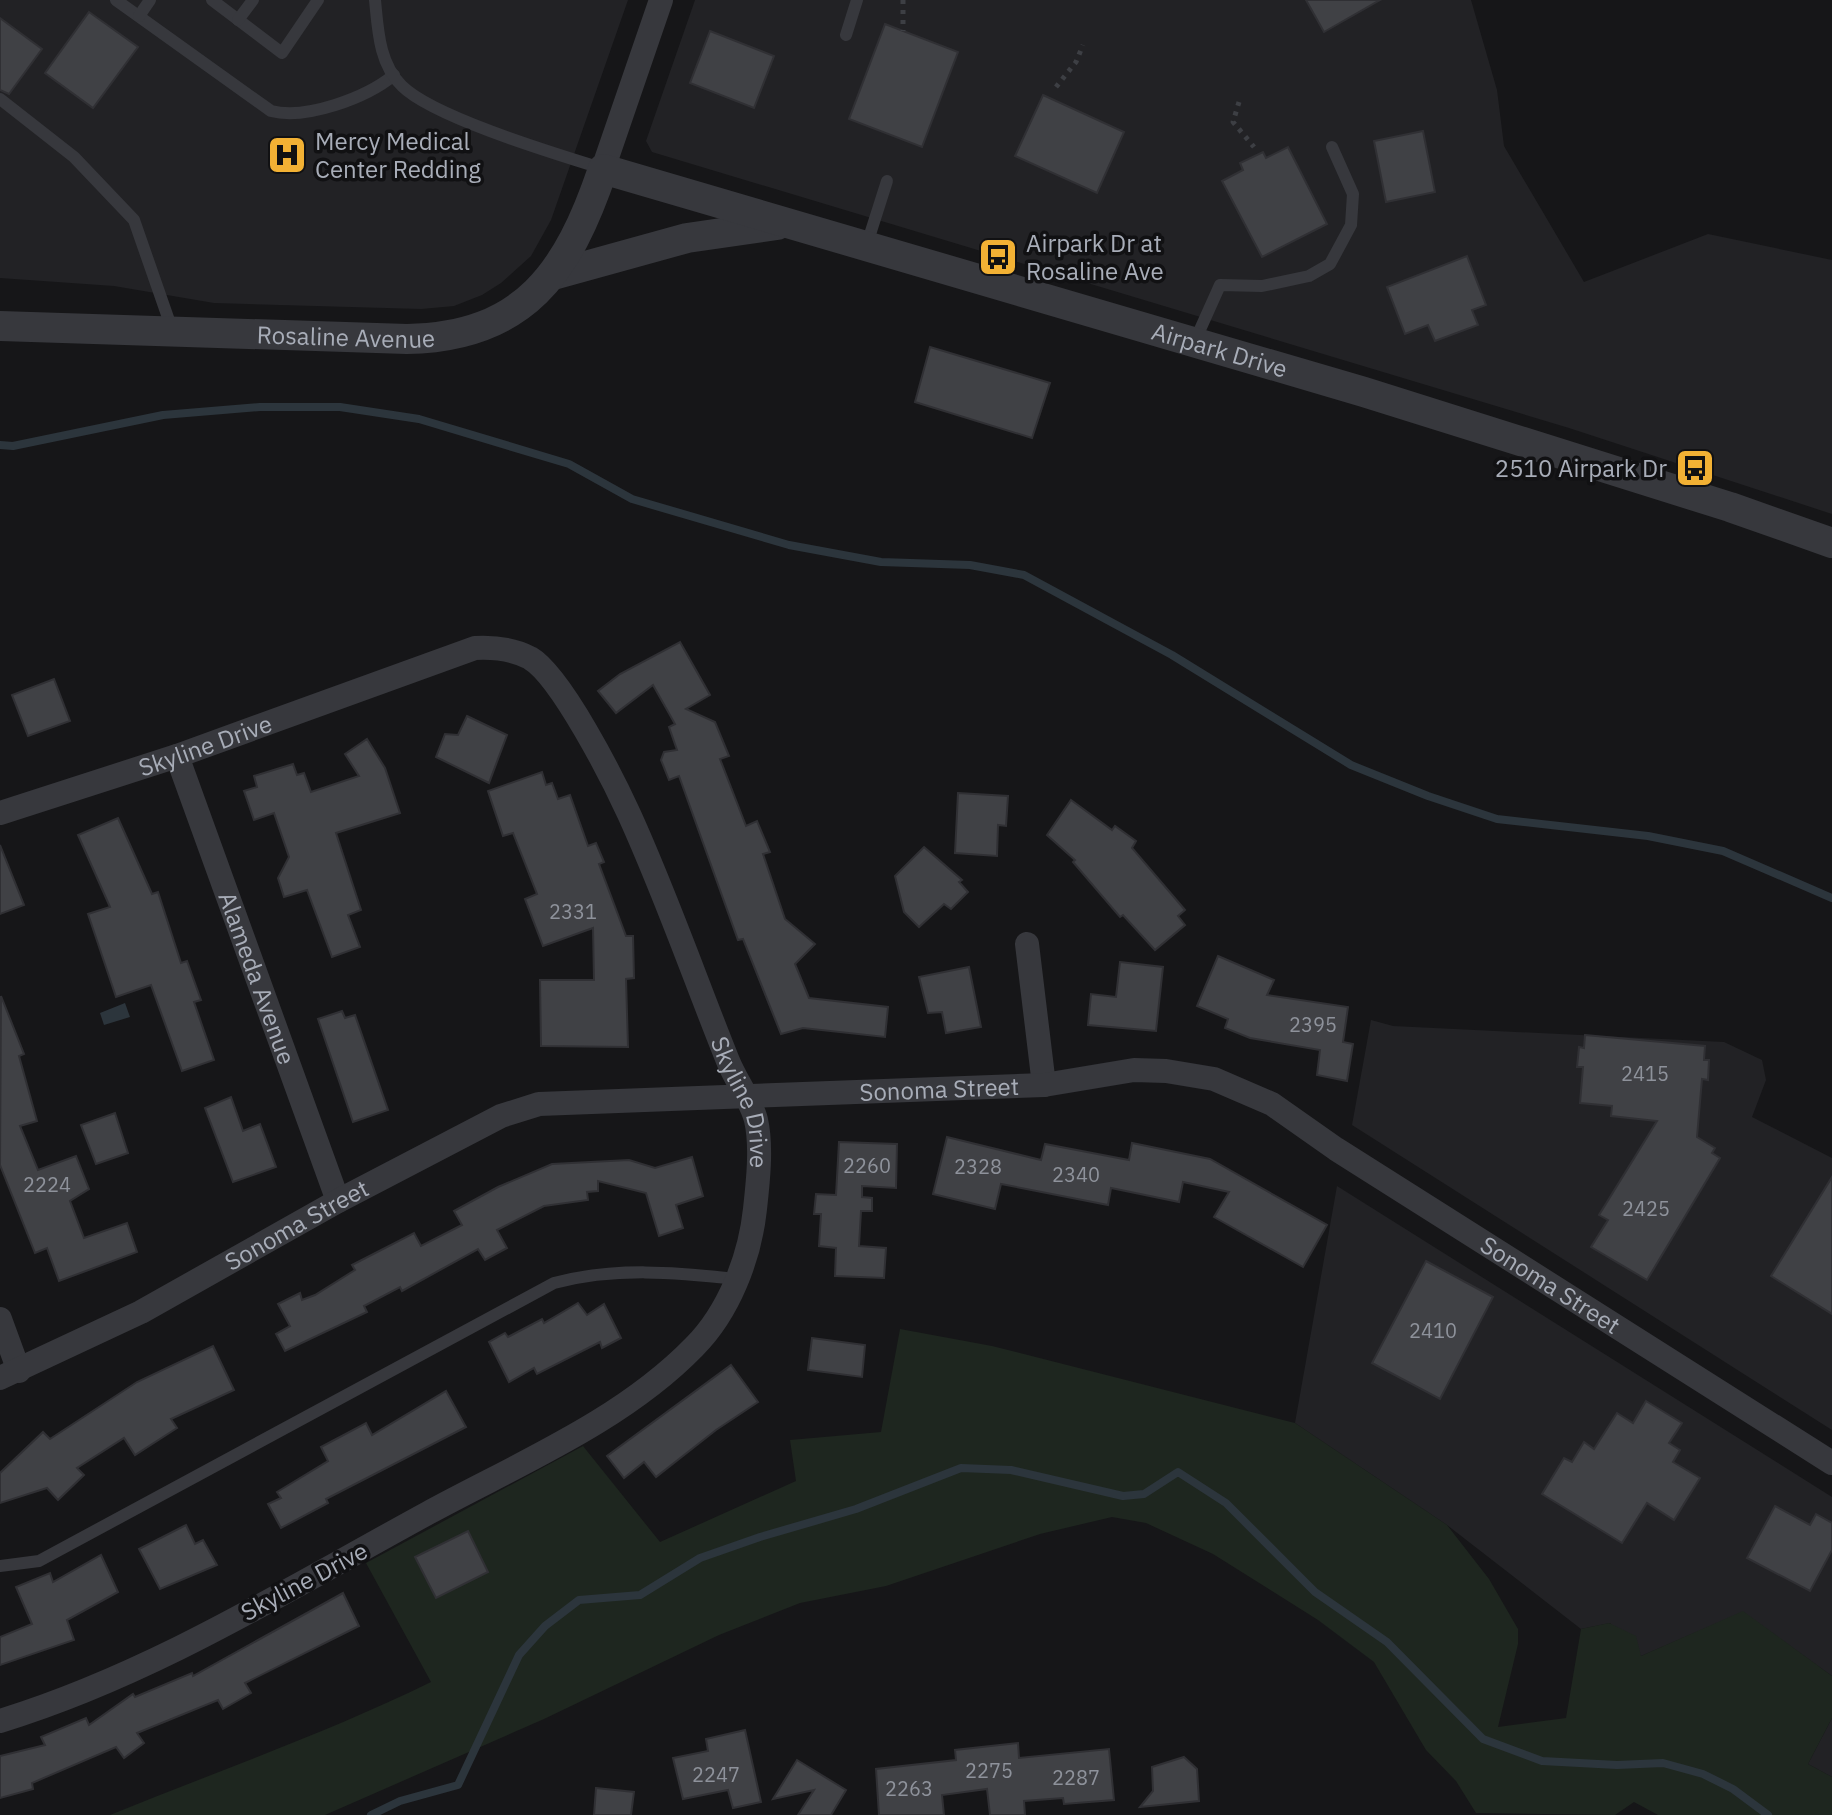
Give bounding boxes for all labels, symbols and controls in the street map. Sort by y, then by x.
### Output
place label: Mercy Medical Center Redding [315,125,481,185]
hospital icon: Mercy Medical Center Redding [266,134,308,176]
place label: Airpark Dr at Rosaline Ave [1026,227,1164,287]
bus stop icon: Airpark Dr at Rosaline Ave [977,236,1019,278]
street label: Airpark Drive [1148,315,1291,385]
street label: Rosaline Avenue [256,318,436,355]
bus stop icon: 2510 Airpark Dr [1674,447,1716,489]
place label: 2510 Airpark Dr [1495,452,1667,484]
street label: Skyline Drive [134,707,276,783]
street label: Alameda Avenue [211,887,303,1069]
house number: 2331 [549,898,597,925]
house number: 2395 [1289,1011,1337,1038]
street label: Skyline Drive [704,1031,775,1169]
house number: 2415 [1621,1060,1669,1087]
street label: Sonoma Street [859,1070,1020,1108]
house number: 2260 [843,1152,891,1179]
house number: 2328 [954,1153,1002,1180]
house number: 2340 [1052,1161,1100,1188]
house number: 2224 [23,1171,71,1198]
street label: Sonoma Street [219,1172,374,1278]
house number: 2425 [1622,1195,1670,1222]
street label: Sonoma Street [1474,1229,1627,1341]
house number: 2410 [1409,1317,1457,1344]
street label: Skyline Drive [235,1534,373,1628]
house number: 2275 [965,1757,1013,1784]
house number: 2247 [692,1761,740,1788]
house number: 2287 [1052,1764,1100,1791]
house number: 2263 [885,1775,933,1802]

